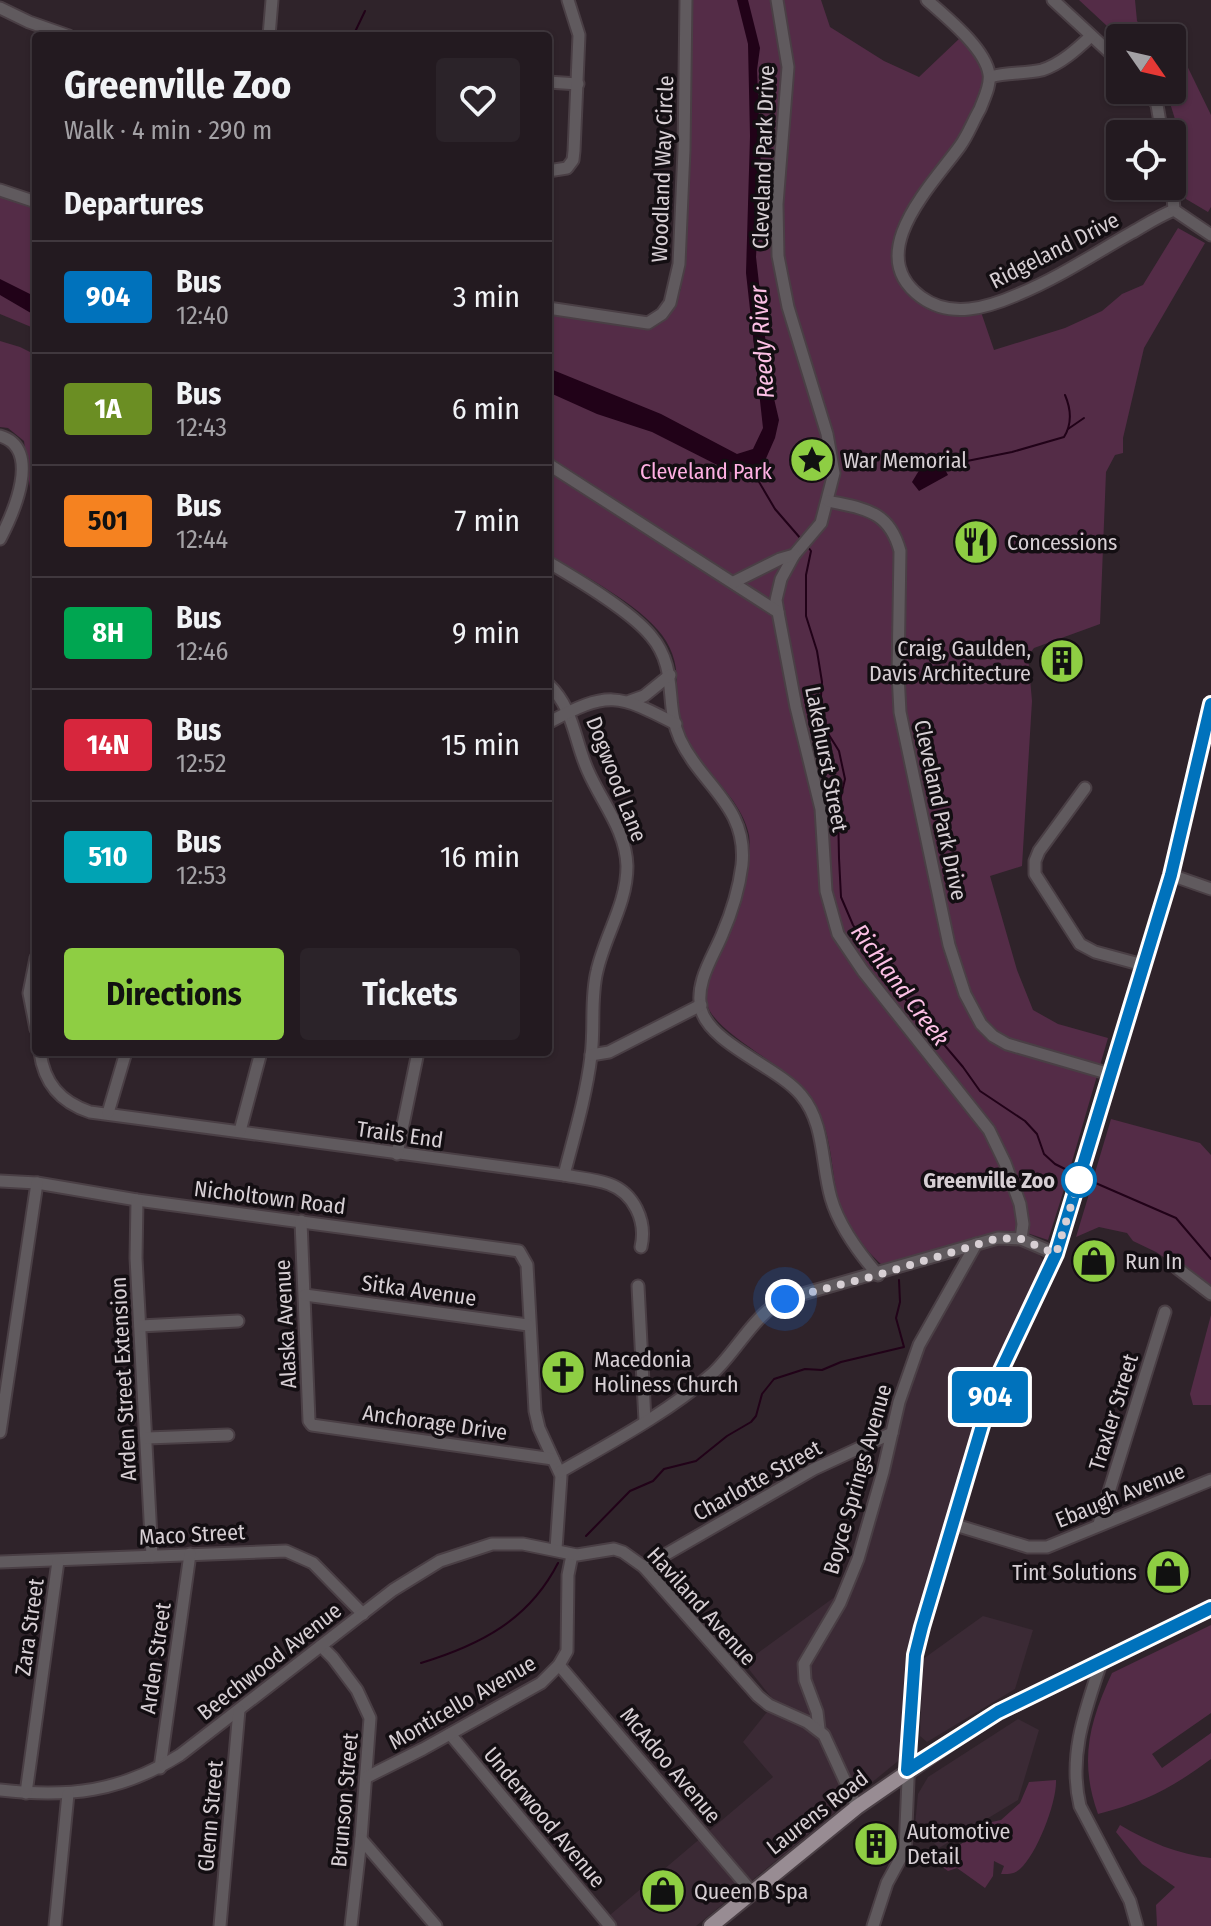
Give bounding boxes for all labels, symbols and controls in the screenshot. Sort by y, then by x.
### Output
north arrow [1106,24,1186,104]
map controls [1106,24,1186,200]
button: heart [436,58,520,142]
text: Greenville Zoo [64,62,291,108]
street label: Cleveland Park Drive [747,65,780,249]
street label: Woodland Way Circle [646,75,679,263]
text: Walk · 4 min · 290 m [64,115,272,146]
button: locate [1106,120,1186,200]
text: Departures [64,186,204,222]
street label: Ridgeland Drive [985,206,1124,295]
text: Bus [176,264,221,300]
text: 3 min [453,279,520,315]
text: 904 [86,280,130,313]
water label: Reedy River [744,284,780,400]
text: 12:40 [176,300,229,331]
text: Bus [176,376,221,412]
text: 6 min [452,391,520,427]
text: 1A [94,392,122,425]
text: 12:43 [176,412,227,443]
place icon: War Memorial [788,436,836,484]
place label: War Memorial [843,447,967,474]
park label: Cleveland Park [640,458,773,485]
text: Bus [176,488,221,524]
text: 7 min [454,503,520,539]
text: 501 [88,504,128,537]
restaurant icon: Concessions [952,518,1000,566]
text: 12:44 [176,524,228,555]
place label: Concessions [1007,529,1117,556]
text: Bus [176,600,221,636]
text: 9 min [452,615,520,651]
text: 8H [92,616,124,649]
place label: Craig, Gaulden, Davis Architecture [869,635,1031,687]
text: 12:46 [176,636,228,667]
building icon: Craig, Gaulden, Davis Architecture [1038,637,1086,685]
street label: Lakehurst Street [799,684,854,835]
text: Bus [176,712,221,748]
street label: Dogwood Lane [580,713,653,846]
street label: Cleveland Park Drive [908,717,973,903]
text: 15 min [441,727,520,763]
text: 14N [86,728,130,761]
text: 12:52 [176,748,226,779]
text: Bus [176,824,221,860]
text: 16 min [440,839,520,875]
text: 510 [88,840,128,873]
text: 12:53 [176,860,227,891]
water label: Richland Creek [845,919,955,1052]
button: Directions [64,948,284,1040]
button: Tickets [300,948,520,1040]
street label: Trails End [355,1115,445,1154]
marker: Greenville Zoo [1062,1163,1096,1197]
place label: Greenville Zoo [923,1167,1055,1194]
street label: Nicholtown Road [193,1175,347,1220]
shop icon: Run In [1070,1237,1118,1285]
place label: Run In [1125,1248,1183,1275]
street label: Alaska Avenue [269,1259,302,1389]
street label: Sitka Avenue [360,1269,478,1312]
street label: Arden Street Extension [105,1276,142,1482]
your location [765,1279,805,1319]
place label: Macedonia Holiness Church [594,1346,739,1398]
church icon: Macedonia Holiness Church [539,1348,587,1396]
street label: Traxler Street [1083,1350,1144,1474]
line badge: 904 [944,1371,1036,1423]
text: 904 [968,1380,1012,1413]
street label: Boyce Springs Avenue [817,1381,898,1577]
street label: Anchorage Drive [361,1399,509,1446]
street label: Charlotte Street [688,1434,827,1527]
street label: Ebaugh Avenue [1051,1457,1189,1534]
street label: Maco Street [138,1518,247,1551]
street label: Haviland Avenue [641,1541,762,1671]
shop icon: Tint Solutions [1144,1548,1192,1596]
place label: Tint Solutions [1012,1559,1137,1586]
street label: Zara Street [9,1576,50,1677]
street label: Beechwood Avenue [192,1597,347,1726]
street label: Arden Street [134,1600,177,1715]
street label: Monticello Avenue [384,1649,541,1756]
street label: McAdoo Avenue [614,1702,727,1829]
street label: Brunson Street [325,1731,364,1868]
street label: Underwood Avenue [478,1741,611,1893]
street label: Glenn Street [192,1758,229,1873]
street label: Laurens Road [761,1764,874,1860]
place label: Automotive Detail [907,1818,1010,1870]
building icon: Automotive Detail [852,1820,900,1868]
shop icon: Queen B Spa [639,1867,687,1915]
place label: Queen B Spa [694,1878,808,1905]

